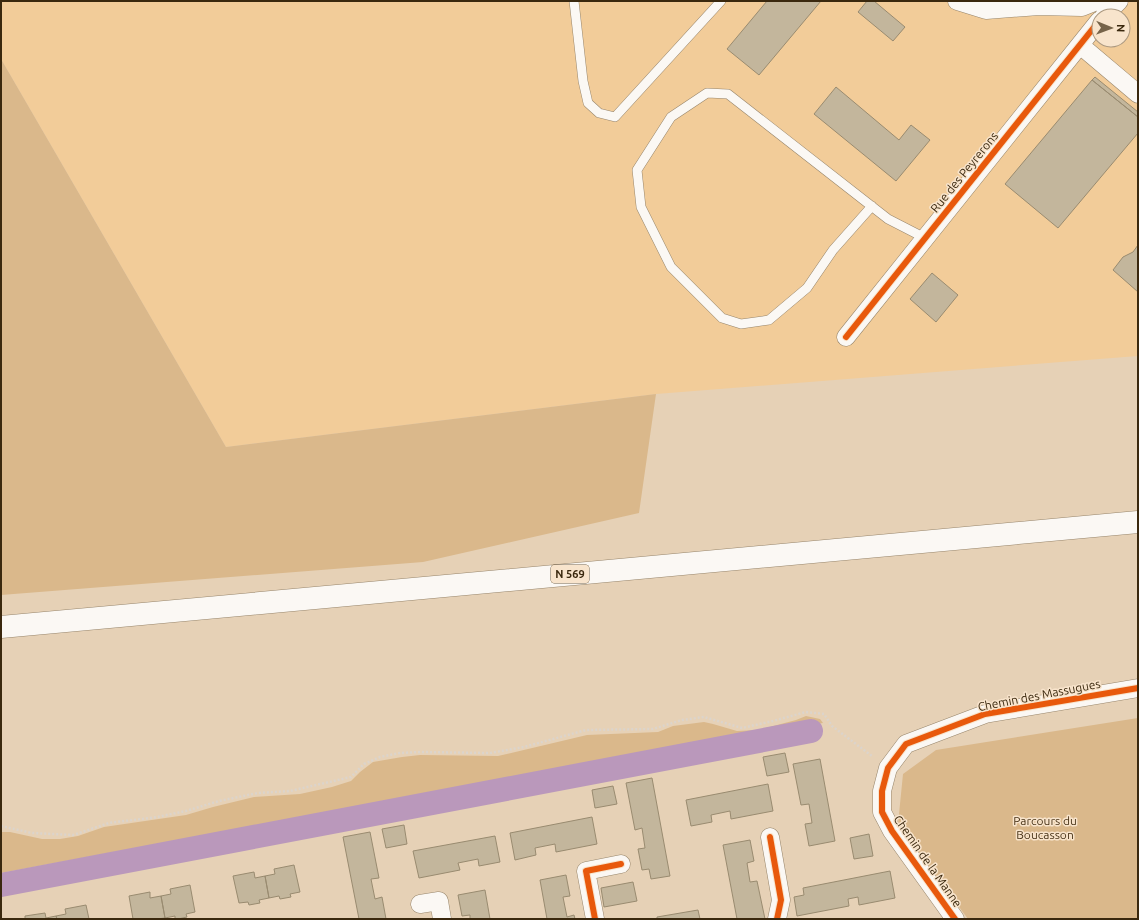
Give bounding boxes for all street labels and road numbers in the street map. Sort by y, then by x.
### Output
street label: Rue des Peyrerons [928,129,1000,215]
road number: N 569 [551,565,589,583]
street label: Chemin des Massugues [977,677,1101,713]
street label: Chemin de la Manne [891,813,965,909]

